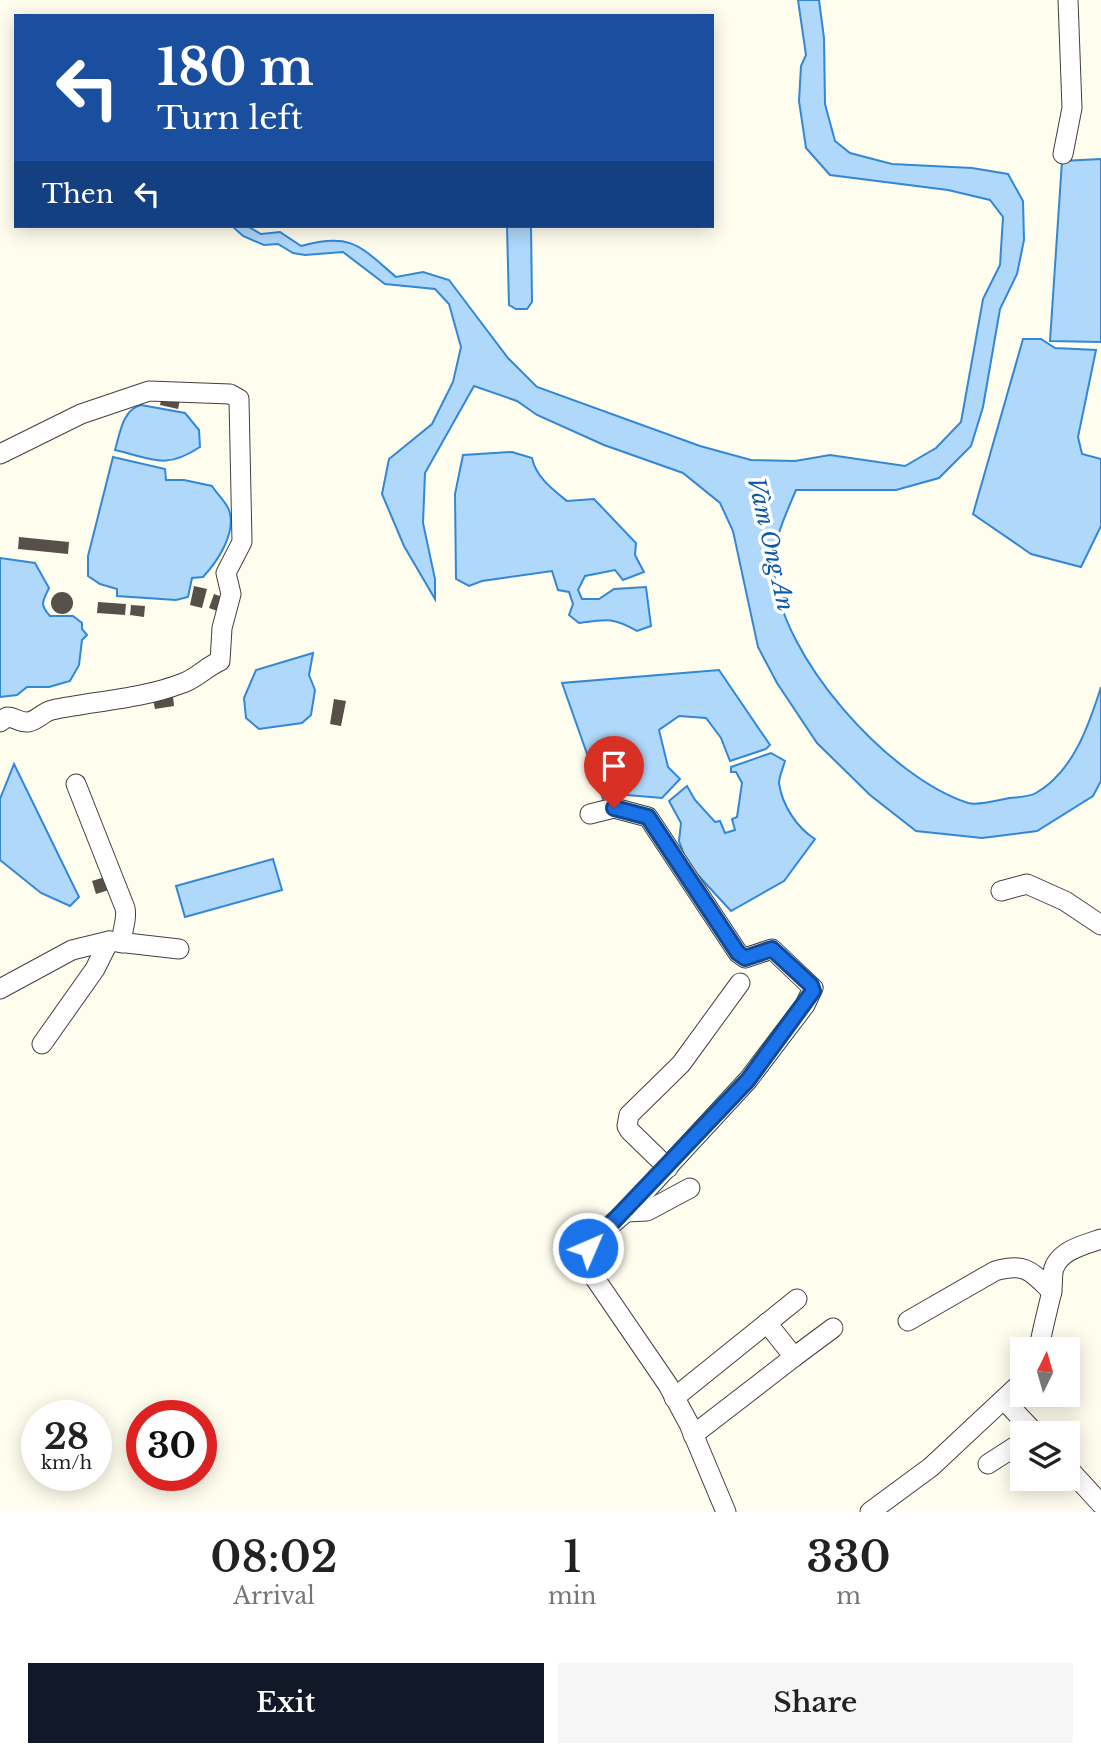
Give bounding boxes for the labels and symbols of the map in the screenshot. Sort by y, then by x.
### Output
water label: Vàm Ong An [742,474,800,614]
pin [584,736,644,808]
position arrow [551,1211,625,1285]
north arrow [1010,1337,1080,1407]
speed limit sign: 30 [126,1400,217,1491]

